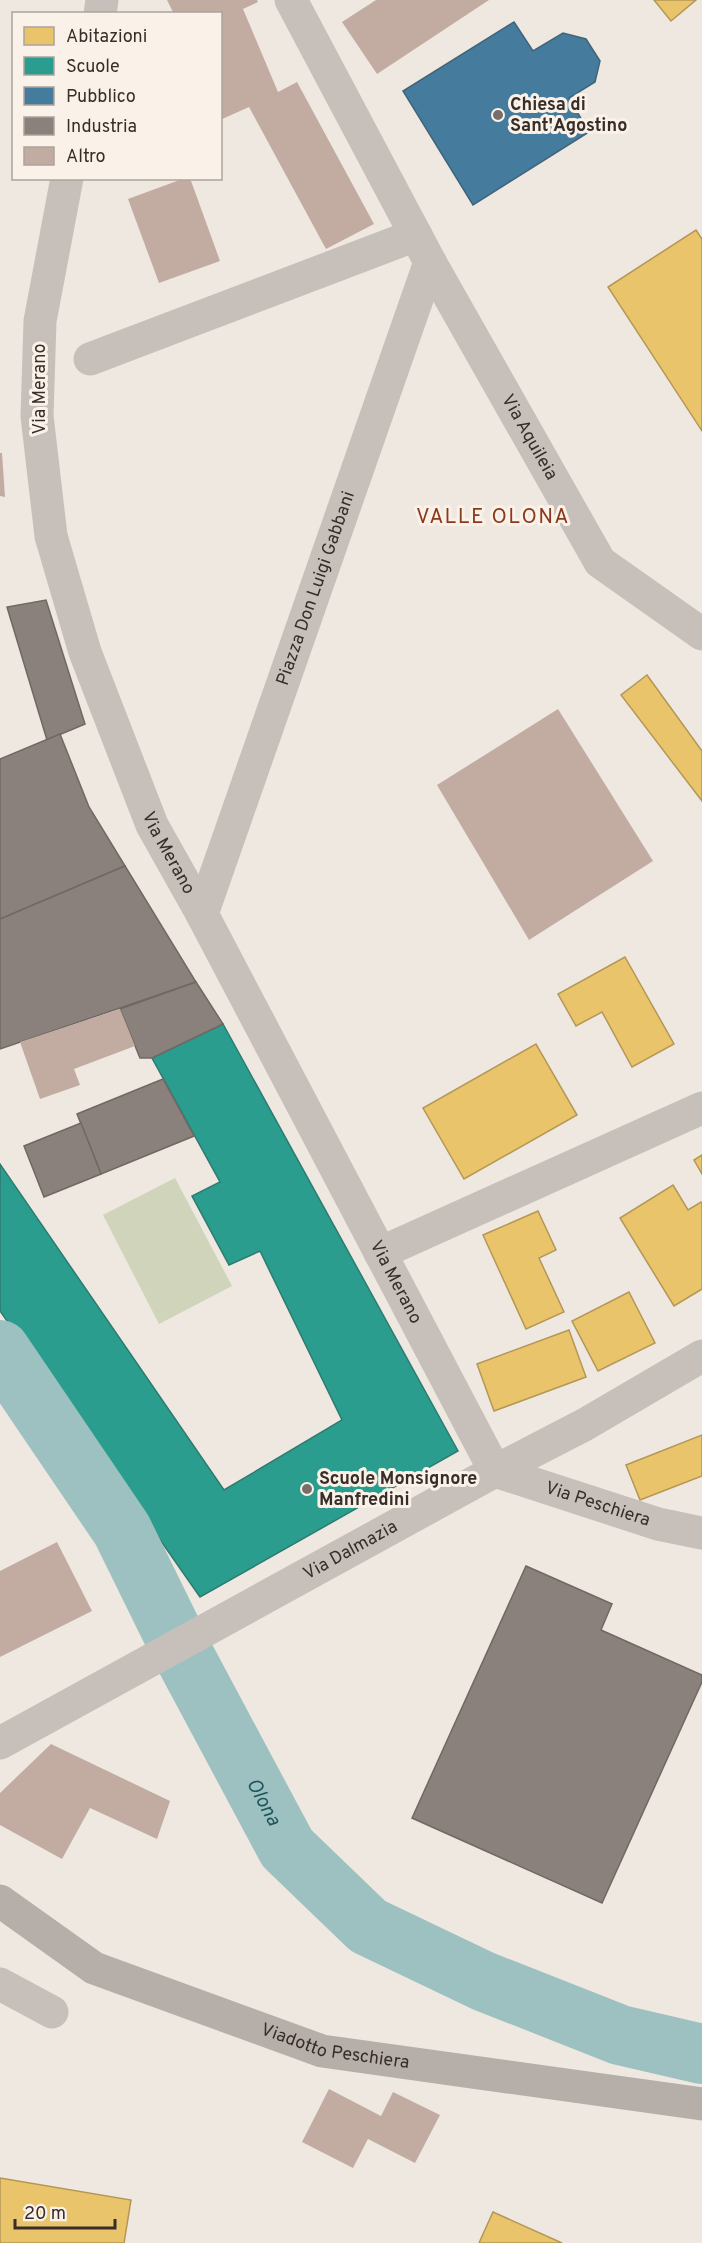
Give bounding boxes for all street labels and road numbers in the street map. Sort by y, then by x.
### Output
street label: Via Merano [29,343,52,435]
street label: Via Aquileia [496,390,563,484]
street label: Piazza Don Luigi Gabbani [271,488,360,689]
street label: Via Merano [136,808,200,898]
street label: Via Merano [364,1237,427,1328]
street label: Via Peschiera [542,1477,653,1532]
street label: Via Dalmazia [299,1515,402,1586]
street label: Viadotto Peschiera [258,2018,411,2075]

